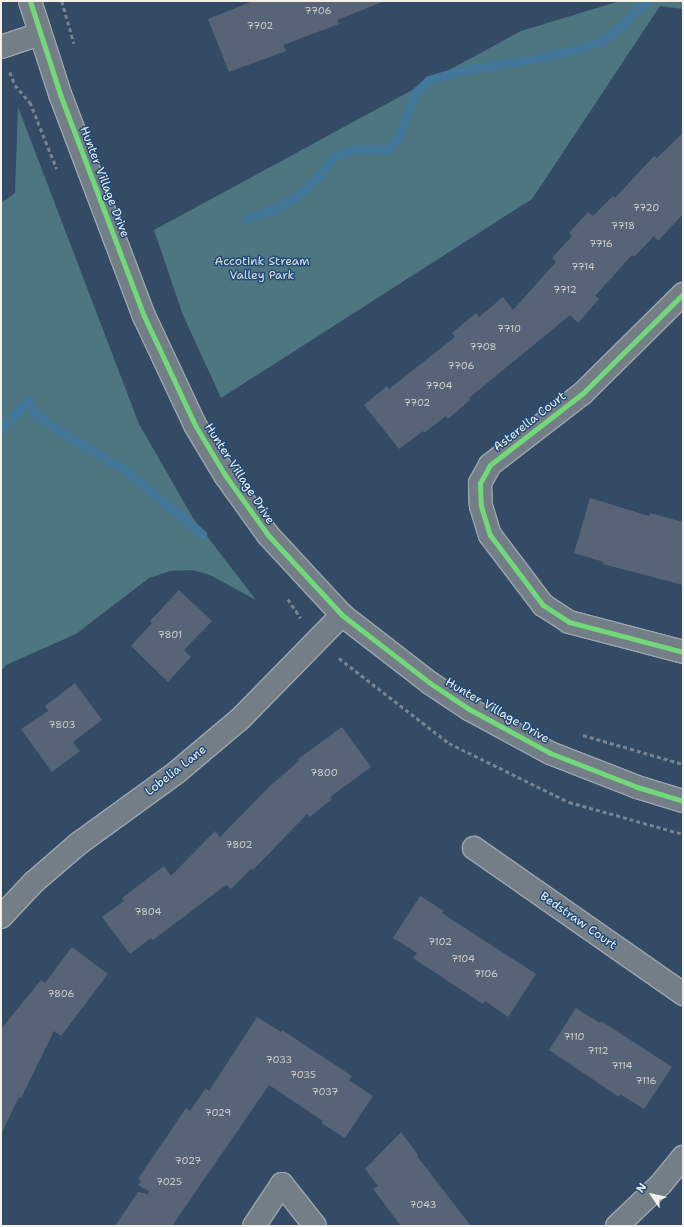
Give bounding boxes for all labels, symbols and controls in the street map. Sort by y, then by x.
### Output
house number: 7706 [305,5,331,17]
house number: 7702 [247,20,273,32]
street label: Hunter Village Drive [76,125,132,239]
house number: 7720 [633,202,659,214]
house number: 7718 [611,220,635,232]
house number: 7716 [589,238,613,250]
park label: Accotink Stream Valley Park [214,255,310,283]
house number: 7714 [571,261,595,273]
house number: 7712 [553,284,577,296]
house number: 7710 [497,323,521,335]
house number: 7708 [469,341,497,353]
house number: 7706 [448,360,474,372]
house number: 7704 [426,380,452,392]
street label: Asterella Court [491,389,569,455]
house number: 7702 [404,397,430,409]
street label: Hunter Village Drive [201,421,277,527]
house number: 7801 [158,629,182,641]
street label: Hunter Village Drive [442,675,552,747]
house number: 7803 [49,719,75,731]
street label: Lobelia Lane [143,743,209,799]
house number: 7800 [310,767,338,779]
house number: 7802 [226,839,252,851]
street label: Bedstraw Court [537,889,619,953]
house number: 7804 [134,906,162,918]
house number: 7102 [428,936,452,948]
house number: 7104 [451,953,475,965]
house number: 7106 [474,968,498,980]
house number: 7806 [47,988,75,1000]
house number: 7110 [563,1031,585,1043]
house number: 7112 [588,1045,608,1057]
house number: 7033 [266,1054,292,1066]
house number: 7114 [611,1060,633,1072]
house number: 7035 [290,1069,316,1081]
house number: 7116 [635,1075,657,1087]
house number: 7037 [312,1086,338,1098]
house number: 7029 [205,1107,231,1119]
house number: 7027 [175,1155,201,1167]
north arrow [632,1175,672,1215]
house number: 7025 [156,1176,182,1188]
text: N [633,1180,650,1196]
house number: 7043 [410,1199,436,1211]

